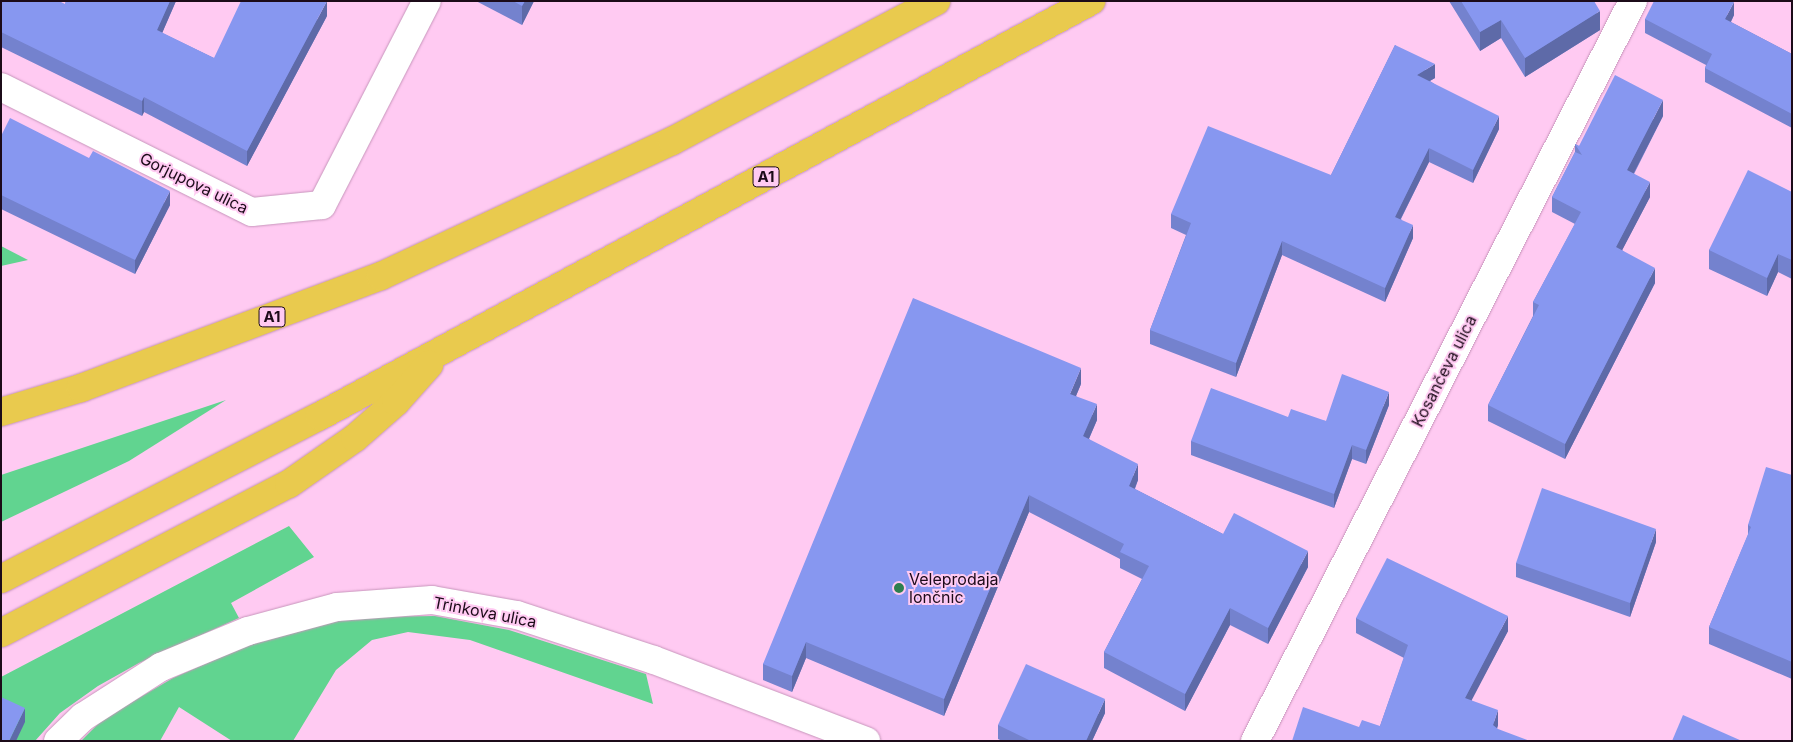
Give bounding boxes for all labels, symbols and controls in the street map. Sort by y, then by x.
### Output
street label: Gorjupova ulica [137,148,251,218]
road number: A1 [752,164,780,190]
road number: A1 [258,304,286,330]
street label: Kosančeva ulica [1408,312,1480,430]
place label: Veleprodaja lončnic [909,569,999,607]
marker: Veleprodaja lončnic [893,582,905,594]
street label: Trinkova ulica [432,593,538,631]

